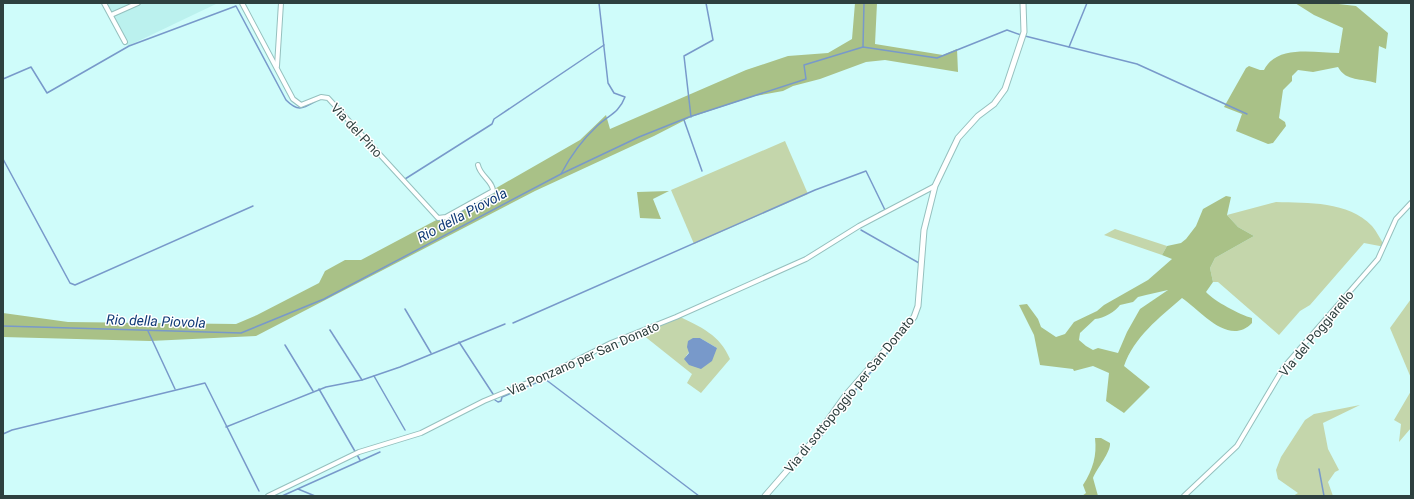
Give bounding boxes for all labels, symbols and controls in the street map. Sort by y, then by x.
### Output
street label: Via del Pino [328,100,385,160]
water label: Rio della Piovola [414,185,510,245]
street label: Via del Poggiarello [1276,287,1357,379]
water label: Rio della Piovola [106,311,206,331]
street label: Via di sottopoggio per San Donato [781,313,917,476]
street label: Via Ponzano per San Donato [505,318,661,399]

